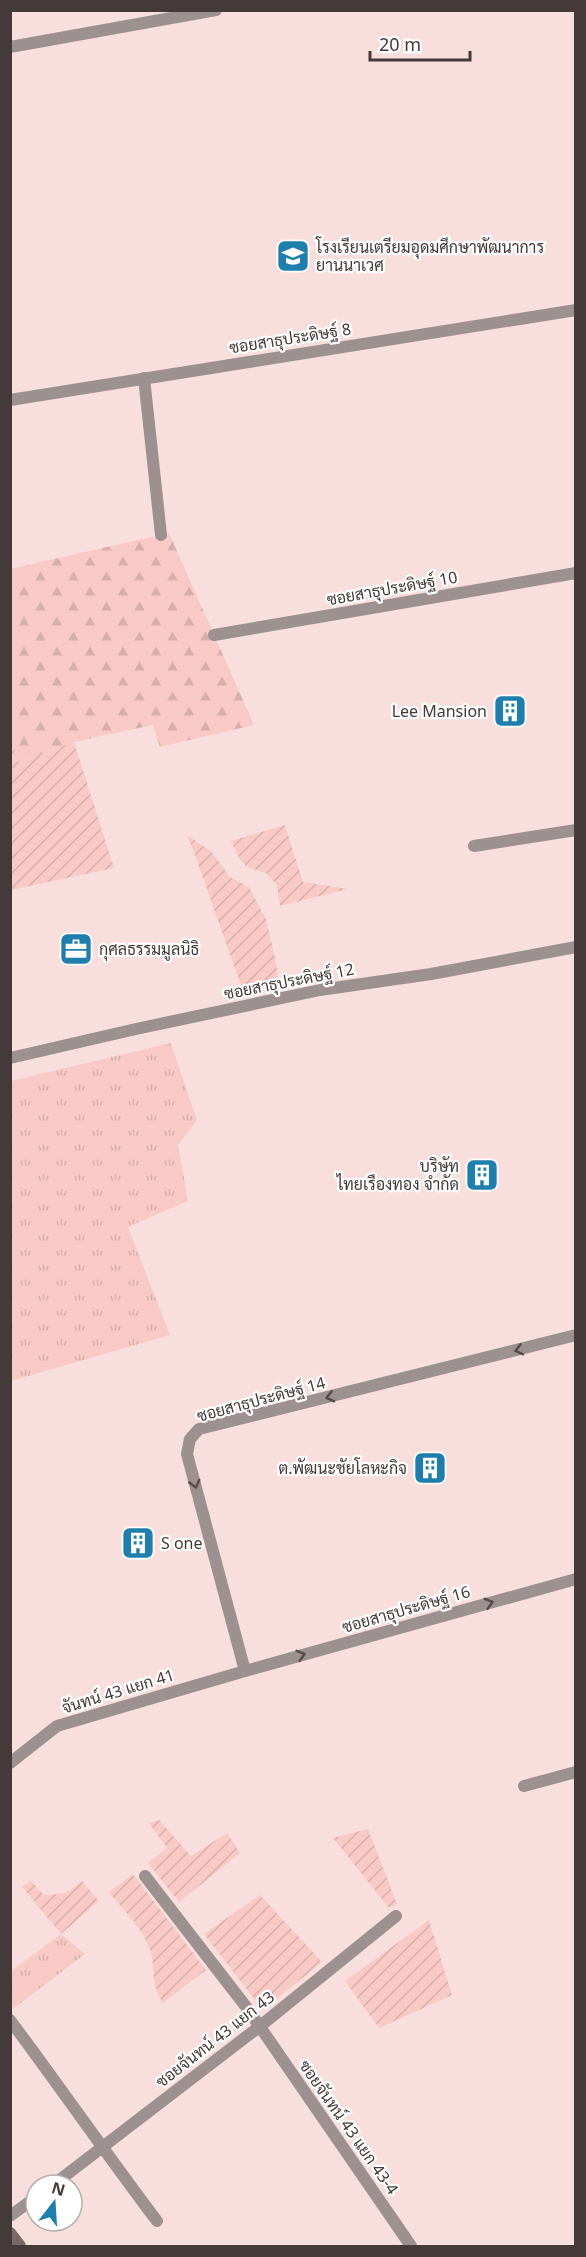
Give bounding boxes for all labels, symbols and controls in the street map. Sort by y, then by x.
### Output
scale bar [370,24,470,62]
text: 20 m [379,32,421,56]
place label: โรงเรียนเตรียมอุดมศึกษาพัฒนาการ ยานนาเวศ [315,236,544,276]
school or university icon: โรงเรียนเตรียมอุดมศึกษาพัฒนาการ ยานนาเวศ [275,238,311,274]
street label: ซอยสาธุประดิษฐ์ 8 [227,317,353,359]
street label: ซอยสาธุประดิษฐ์ 10 [325,565,459,611]
building icon: Lee Mansion [492,693,528,729]
place label: Lee Mansion [392,700,487,722]
office icon: กุศลธรรมมูลนิธิ [58,931,94,967]
place label: กุศลธรรมมูลนิธิ [99,938,199,961]
street label: ซอยสาธุประดิษฐ์ 12 [222,957,356,1005]
place label: บริษัท ไทยเรืองทอง จำกัด [335,1155,459,1195]
building icon: บริษัท ไทยเรืองทอง จำกัด [464,1157,500,1193]
one-way arrow [514,1342,524,1355]
street label: ซอยสาธุประดิษฐ์ 14 [194,1370,328,1428]
one-way arrow [325,1390,335,1403]
building icon: ต.พัฒนะชัยโลหะกิจ [412,1450,448,1486]
place label: ต.พัฒนะชัยโลหะกิจ [278,1457,407,1479]
one-way arrow [188,1479,201,1489]
building icon: S one [120,1525,156,1561]
place label: S one [161,1532,203,1554]
street label: ซอยสาธุประดิษฐ์ 16 [339,1579,473,1639]
one-way arrow [483,1598,494,1610]
one-way arrow [296,1650,306,1663]
street label: จันทน์ 43 แยก 41 [59,1662,177,1719]
street label: ซอยจันทน์ 43 แยก 43 [151,1985,279,2092]
street label: ซอยจันทน์ 43 แยก 43-4 [294,2055,404,2199]
north arrow [24,2173,84,2233]
text: N [49,2176,68,2201]

